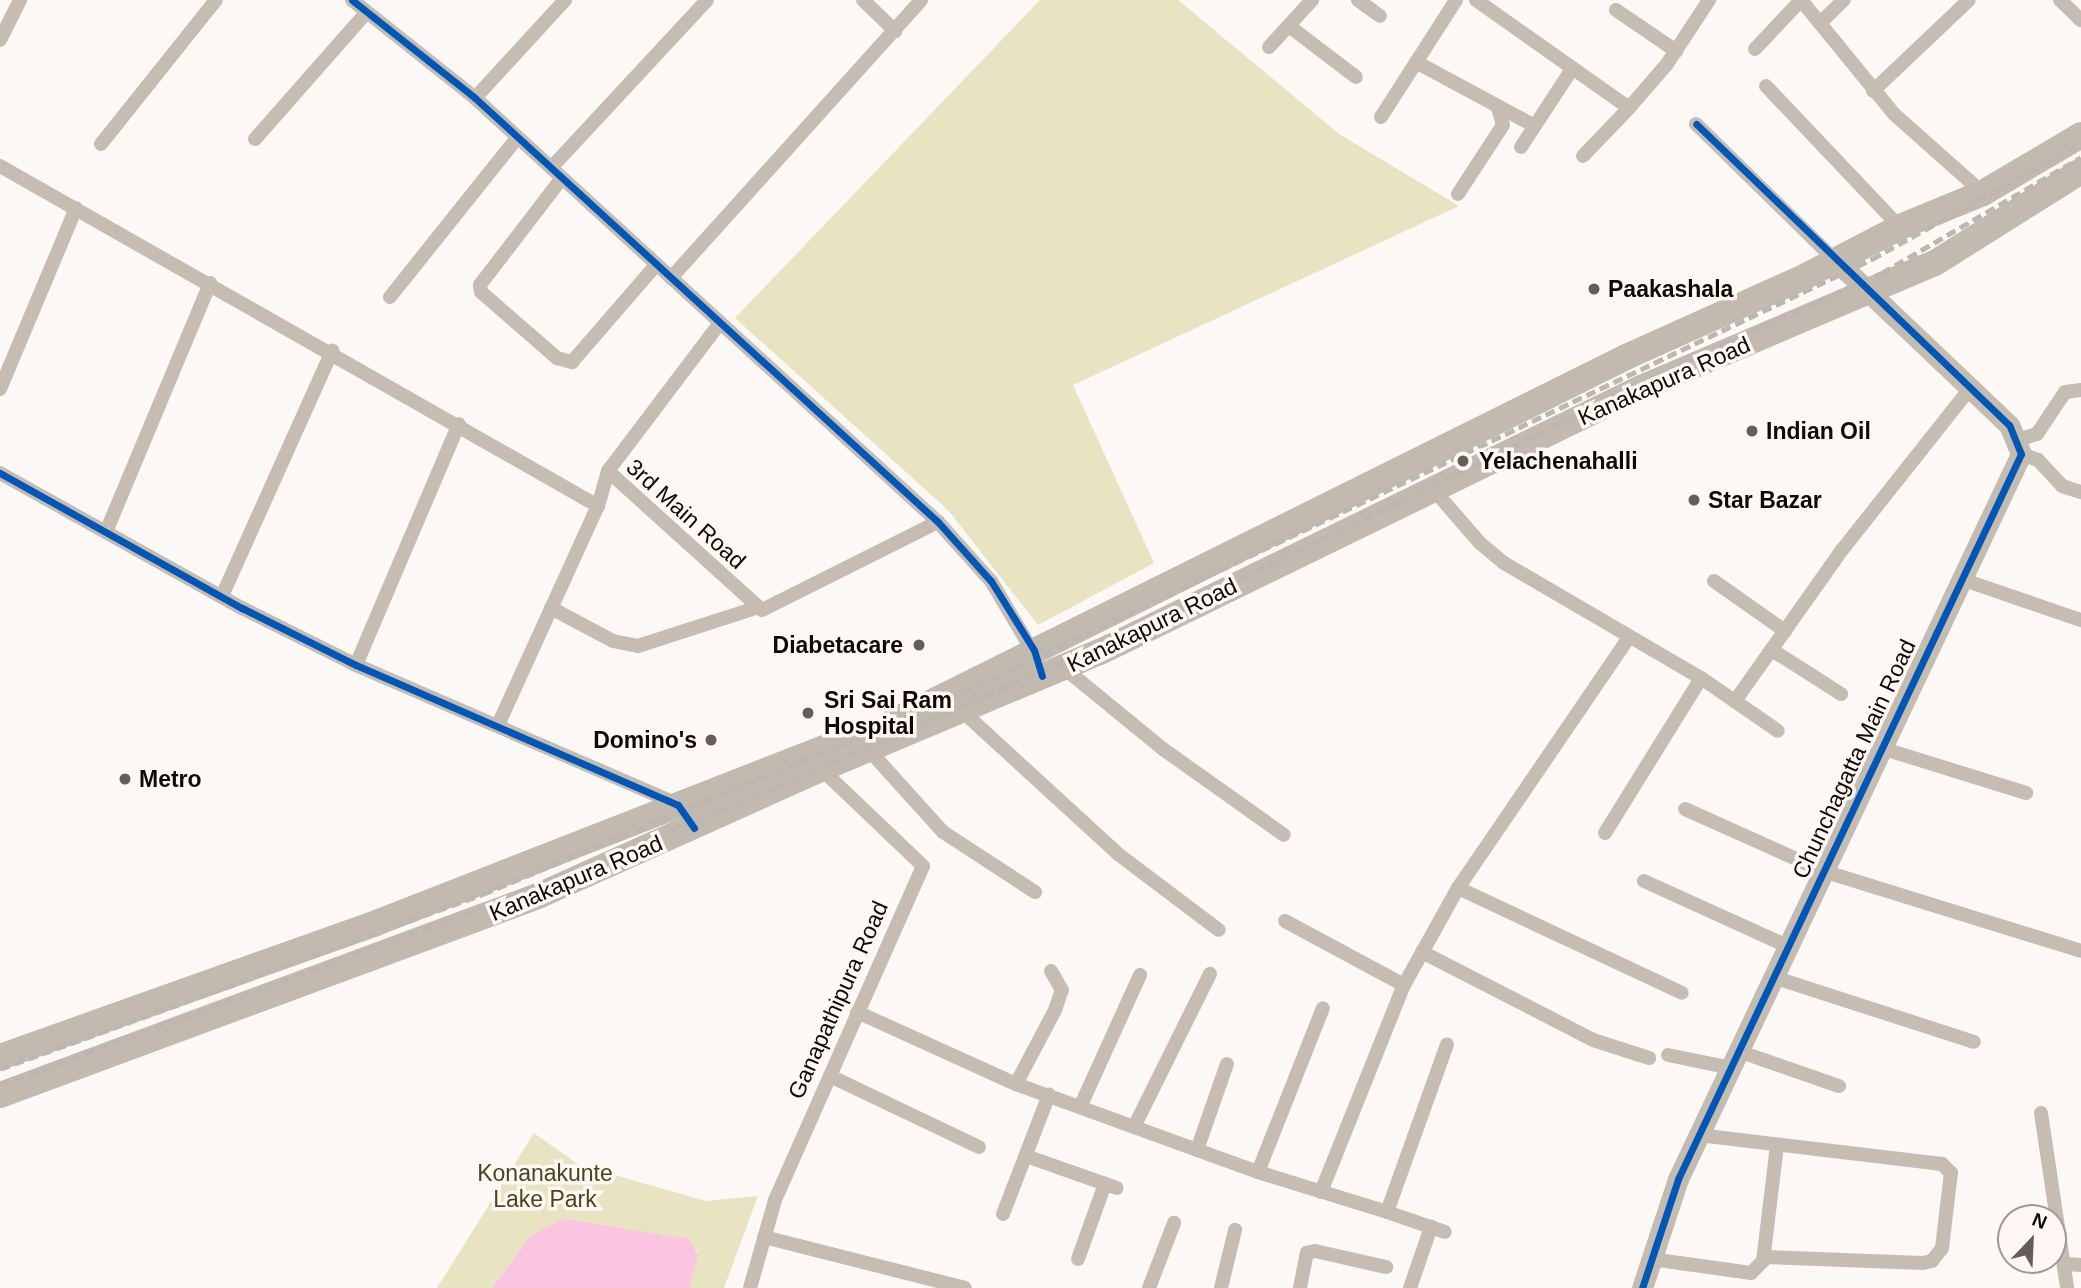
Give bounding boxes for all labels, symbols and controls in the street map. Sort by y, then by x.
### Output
place label: Paakashala [1608,275,1733,303]
marker: Paakashala [1586,281,1602,297]
street label: Kanakapura Road [1574,331,1754,431]
place label: Indian Oil [1766,417,1871,445]
marker: Indian Oil [1744,423,1760,439]
place label: Yelachenahalli [1479,447,1638,475]
marker: Yelachenahalli [1453,451,1473,471]
street label: 3rd Main Road [621,453,751,575]
place label: Star Bazar [1708,486,1822,514]
marker: Star Bazar [1686,492,1702,508]
street label: Kanakapura Road [1063,572,1241,678]
place label: Diabetacare [773,631,903,659]
marker: Diabetacare [909,635,929,655]
street label: Chunchagatta Main Road [1786,635,1922,883]
place label: Sri Sai Ram Hospital [824,686,952,740]
marker: Sri Sai Ram Hospital [798,703,818,723]
place label: Domino's [593,726,697,754]
marker: Domino's [703,732,719,748]
place label: Metro [139,765,202,793]
marker: Metro [117,771,133,787]
street label: Kanakapura Road [485,829,667,927]
street label: Ganapathipura Road [782,897,894,1103]
park label: Konanakunte Lake Park [477,1159,613,1213]
north arrow [1997,1204,2067,1274]
text: N [2029,1209,2050,1233]

